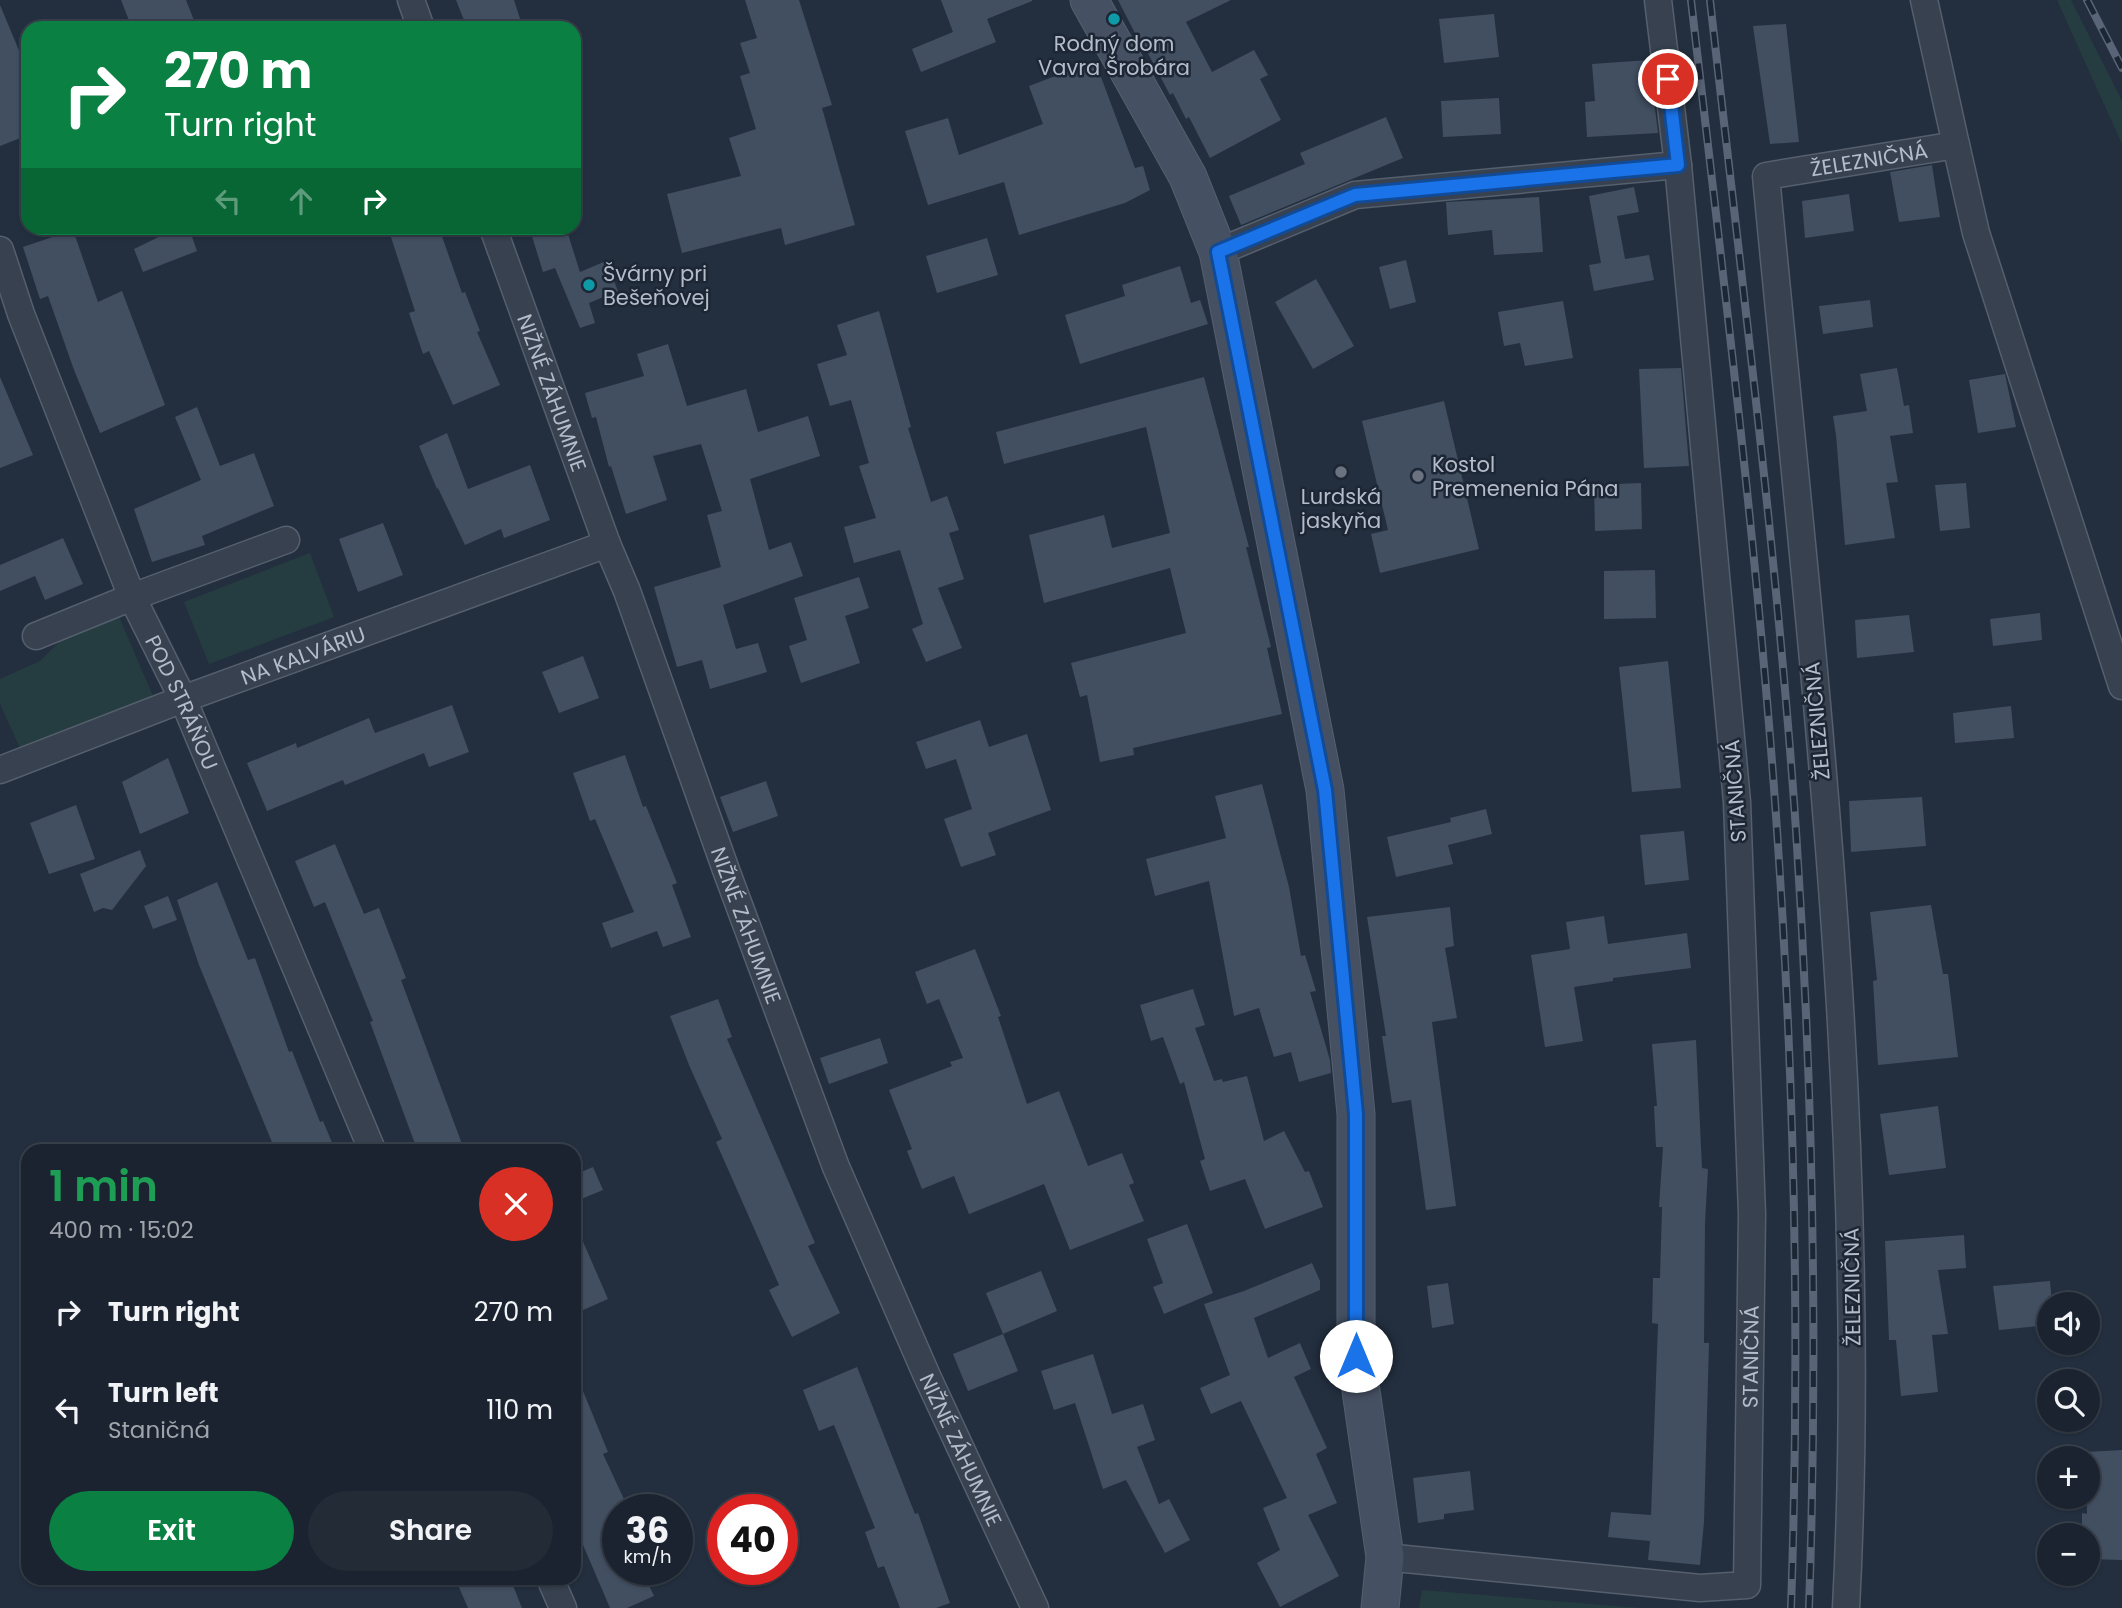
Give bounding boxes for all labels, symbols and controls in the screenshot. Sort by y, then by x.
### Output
marker: Rodný dom Vavra Šrobára [1106,11,1122,27]
place label: Rodný dom Vavra Šrobára [1038,29,1190,82]
text: 270 m [164,37,312,105]
icon: right [49,49,140,140]
pin [1638,49,1698,109]
icon: arrive [1649,60,1687,98]
text: Turn right [164,102,316,147]
street label: ŽELEZNIČNÁ [1808,135,1930,183]
icon: left [209,182,247,220]
icon: ahead [282,182,320,220]
icon: right [355,182,393,220]
place label: Švárny pri Bešeňovej [603,259,710,312]
marker: Švárny pri Bešeňovej [581,277,597,293]
street label: NIŽNÉ ZÁHUMNIE [511,310,594,475]
place label: Kostol Premenenia Pána [1432,450,1619,503]
marker: Lurdská jaskyňa [1333,464,1349,480]
marker: Kostol Premenenia Pána [1410,468,1426,484]
place label: Lurdská jaskyňa [1300,482,1381,535]
street label: NA KALVÁRIU [237,619,369,691]
street label: POD STRÁŇOU [139,630,225,774]
street label: ŽELEZNIČNÁ [1797,661,1837,781]
street label: STANIČNÁ [1717,739,1753,843]
street label: NIŽNÉ ZÁHUMNIE [704,843,789,1008]
text: 1 min [49,1157,158,1216]
button: close [479,1167,553,1241]
text: 400 m · 15:02 [49,1214,194,1246]
street label: ŽELEZNIČNÁ [1836,1228,1868,1346]
map controls [2037,1292,2100,1586]
button: sound [2037,1292,2100,1355]
icon: right [49,1293,87,1331]
text: Turn right [108,1294,240,1330]
text: 270 m [474,1294,553,1330]
street label: STANIČNÁ [1735,1305,1765,1408]
position arrow [1319,1319,1393,1393]
street label: NIŽNÉ ZÁHUMNIE [913,1369,1009,1531]
button: search [2037,1369,2100,1432]
text: Turn left [108,1375,219,1411]
icon: left [49,1391,87,1429]
text: 110 m [486,1392,553,1428]
text: Staničná [108,1414,210,1446]
button: + [2037,1446,2100,1509]
button: Exit [49,1491,294,1571]
button: Share [308,1491,553,1571]
speed limit sign: 40 [707,1494,798,1585]
text: 36 [626,1506,669,1555]
button: − [2037,1523,2100,1586]
text: km/h [624,1544,671,1569]

